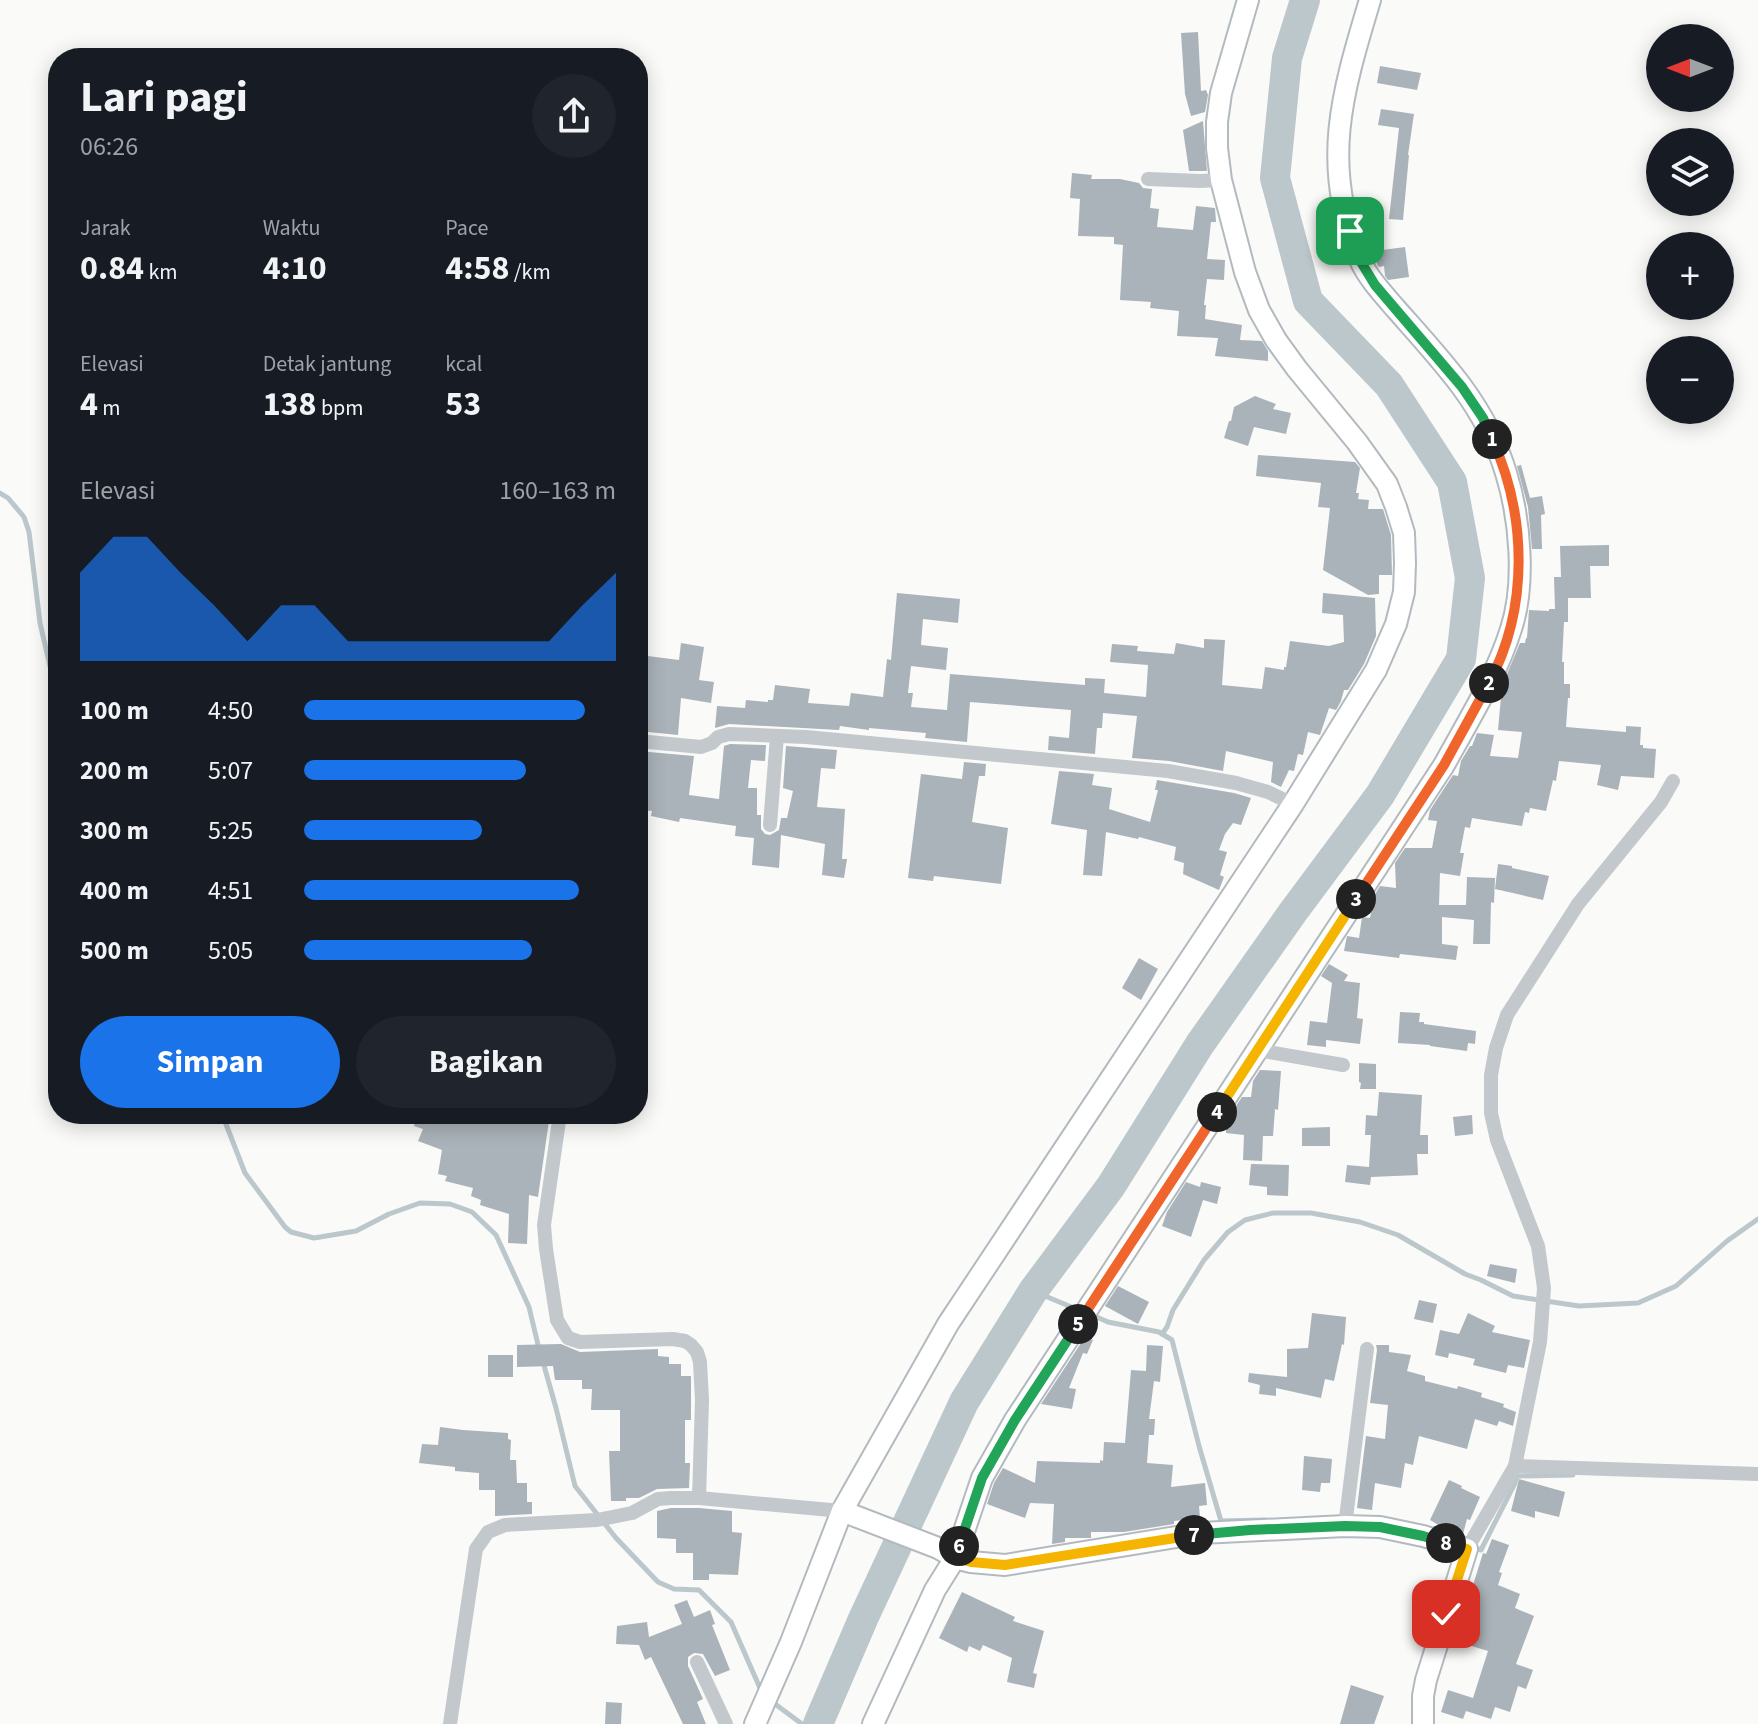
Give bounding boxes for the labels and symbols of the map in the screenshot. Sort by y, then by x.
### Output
north arrow [1646,24,1734,112]
pin [1316,197,1384,265]
pin: 1 [1472,419,1512,459]
pin: 2 [1469,663,1509,703]
pin: 3 [1336,879,1376,919]
pin: 4 [1197,1092,1237,1132]
pin: 5 [1058,1304,1098,1344]
pin: 7 [1174,1515,1214,1555]
pin: 8 [1426,1523,1466,1563]
pin: 6 [939,1526,979,1566]
pin [1412,1580,1480,1648]

